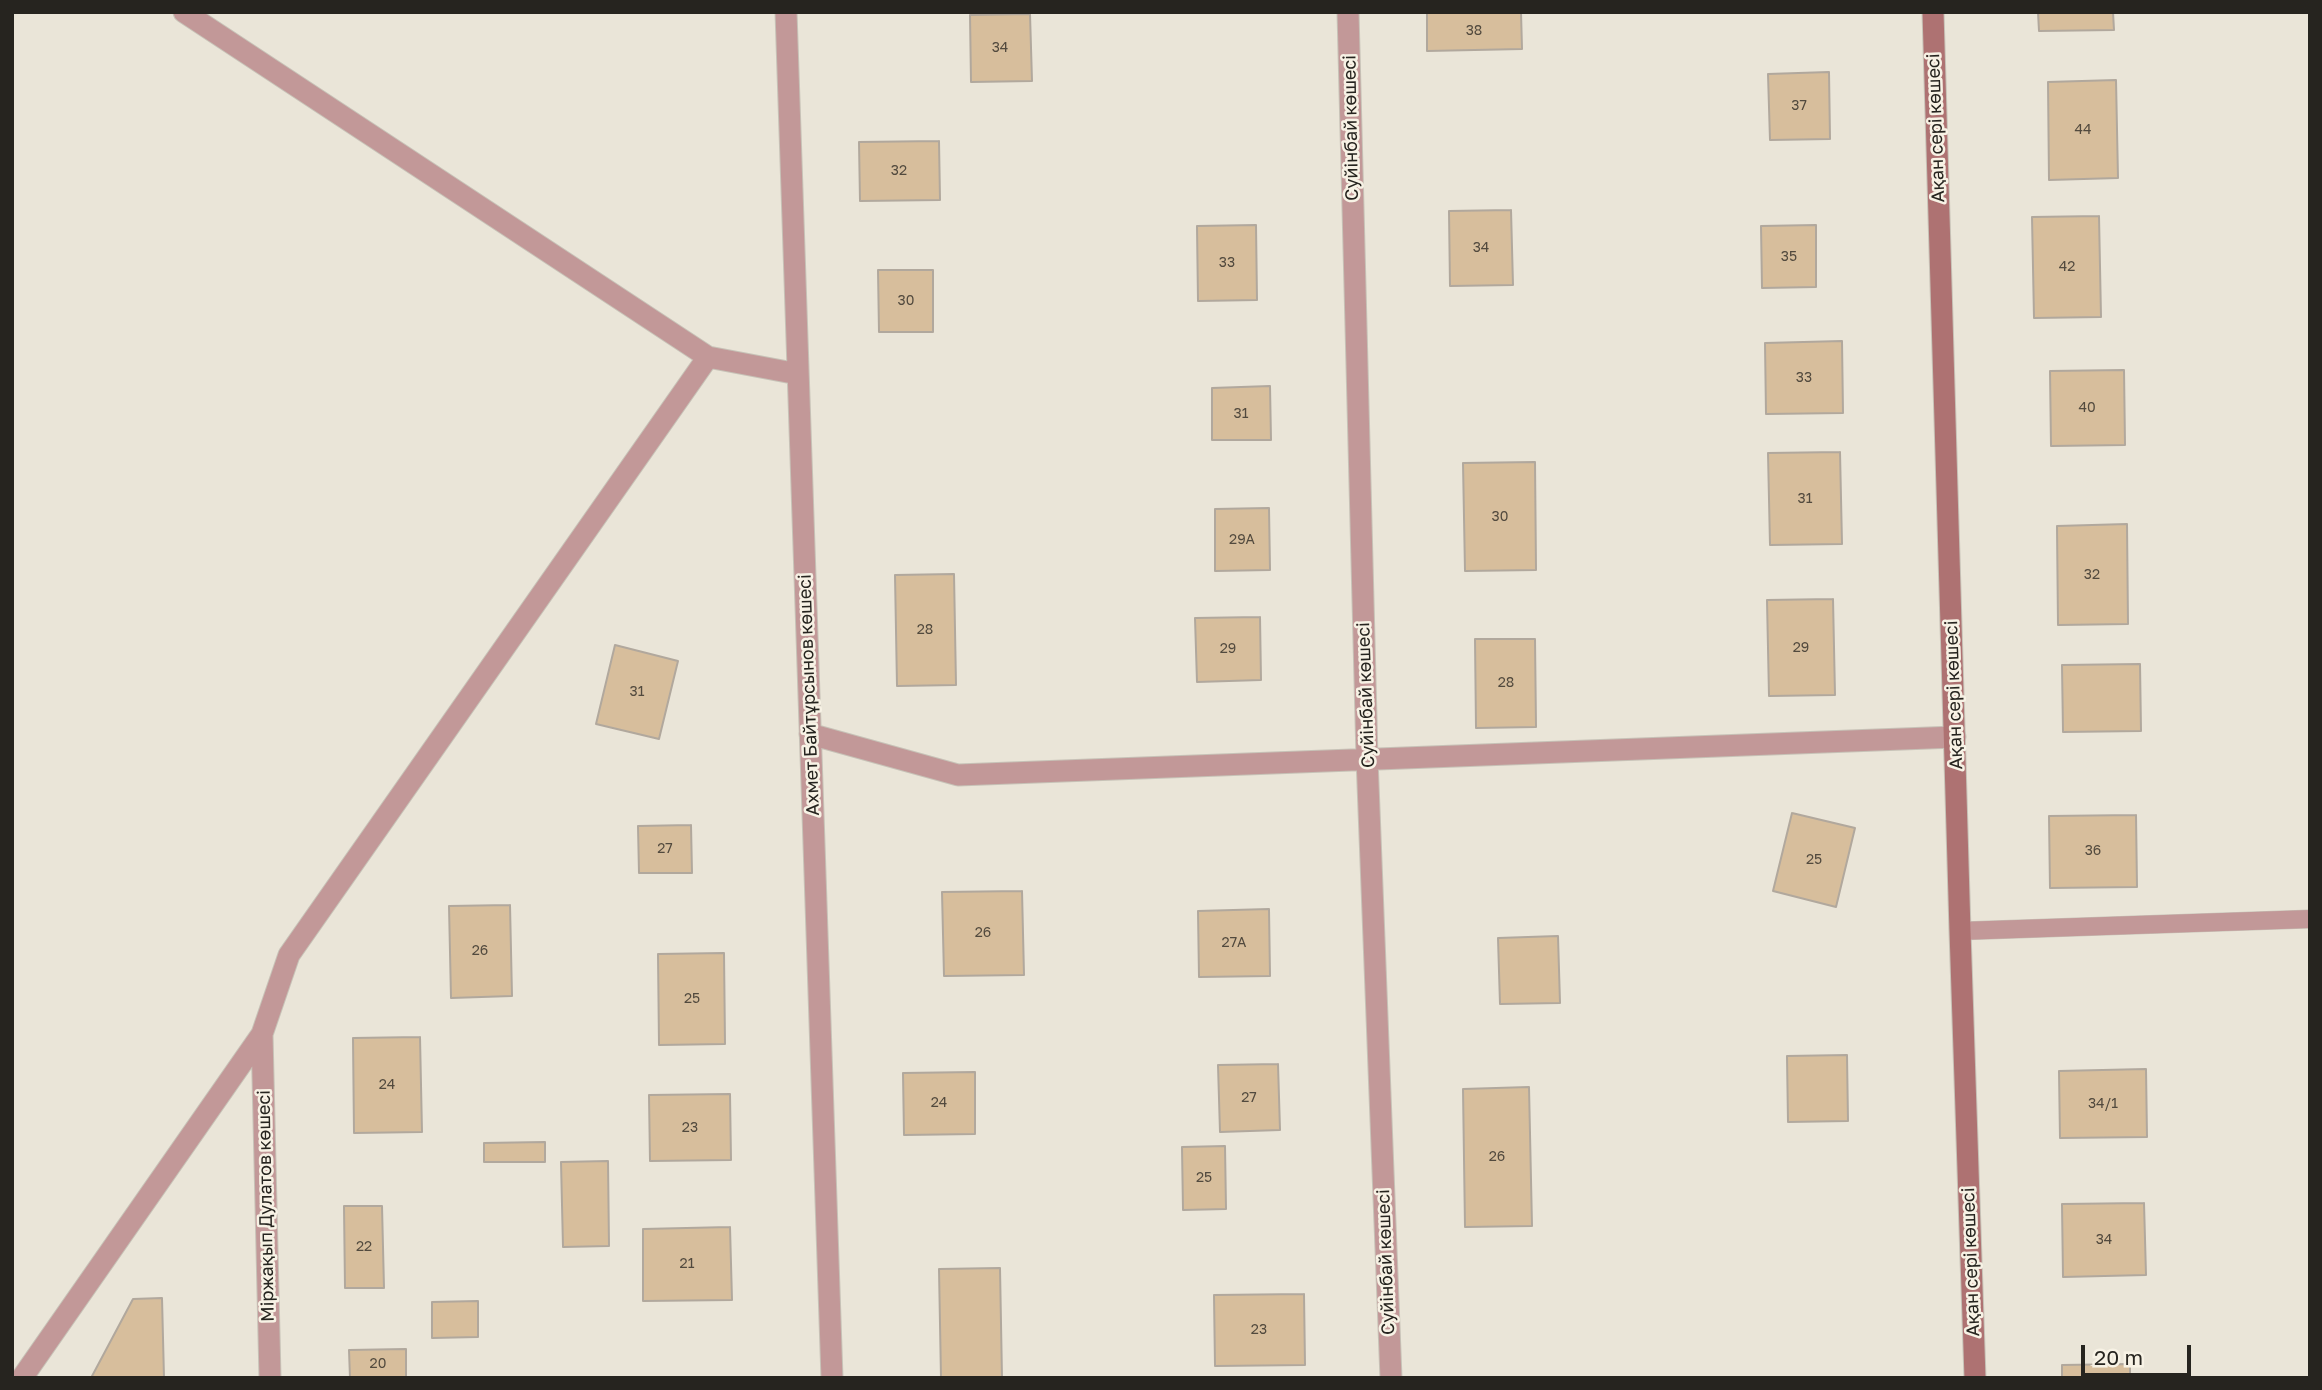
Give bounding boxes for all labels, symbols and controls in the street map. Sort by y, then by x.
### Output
house number: 38 [1466,23,1482,39]
house number: 34 [992,40,1008,56]
street label: Ақан сері көшесі [1923,53,1949,203]
street label: Суйінбай көшесі [1339,55,1363,201]
house number: 37 [1791,98,1807,114]
house number: 44 [2074,122,2092,138]
house number: 32 [891,163,907,179]
house number: 34 [1473,240,1489,256]
house number: 35 [1781,249,1797,265]
house number: 33 [1219,255,1235,271]
house number: 42 [2059,259,2075,275]
house number: 30 [898,293,914,309]
house number: 33 [1796,370,1812,386]
house number: 40 [2078,400,2096,416]
house number: 31 [1234,406,1248,422]
house number: 31 [1798,491,1812,507]
house number: 30 [1492,509,1508,525]
house number: 29А [1229,532,1255,548]
house number: 32 [2084,567,2100,583]
street label: Ахмет Байтұрсынов көшесі [794,574,824,816]
street label: Ақан сері көшесі [1941,620,1967,770]
house number: 28 [917,622,933,638]
street label: Суйінбай көшесі [1353,622,1379,768]
house number: 29 [1793,640,1809,656]
house number: 29 [1220,641,1236,657]
house number: 28 [1498,675,1514,691]
house number: 31 [630,684,644,700]
house number: 27 [657,841,673,857]
house number: 36 [2085,843,2101,859]
house number: 25 [1806,852,1822,868]
house number: 26 [975,925,991,941]
house number: 27А [1222,935,1246,951]
house number: 26 [472,943,488,959]
house number: 25 [684,991,700,1007]
house number: 24 [379,1077,395,1093]
street label: Міржақып Дулатов көшесі [253,1090,279,1322]
house number: 27 [1241,1090,1257,1106]
house number: 24 [931,1095,947,1111]
house number: 34/1 [2088,1096,2118,1112]
house number: 23 [682,1120,698,1136]
house number: 26 [1489,1149,1505,1165]
house number: 25 [1196,1170,1212,1186]
street label: Ақан сері көшесі [1958,1187,1984,1337]
street label: Суйінбай көшесі [1373,1189,1399,1335]
house number: 34 [2096,1232,2112,1248]
house number: 22 [356,1239,372,1255]
house number: 21 [680,1256,694,1272]
house number: 23 [1251,1322,1267,1338]
scale bar [2084,1330,2194,1374]
text: 20 m [2094,1344,2143,1370]
house number: 20 [370,1356,386,1372]

